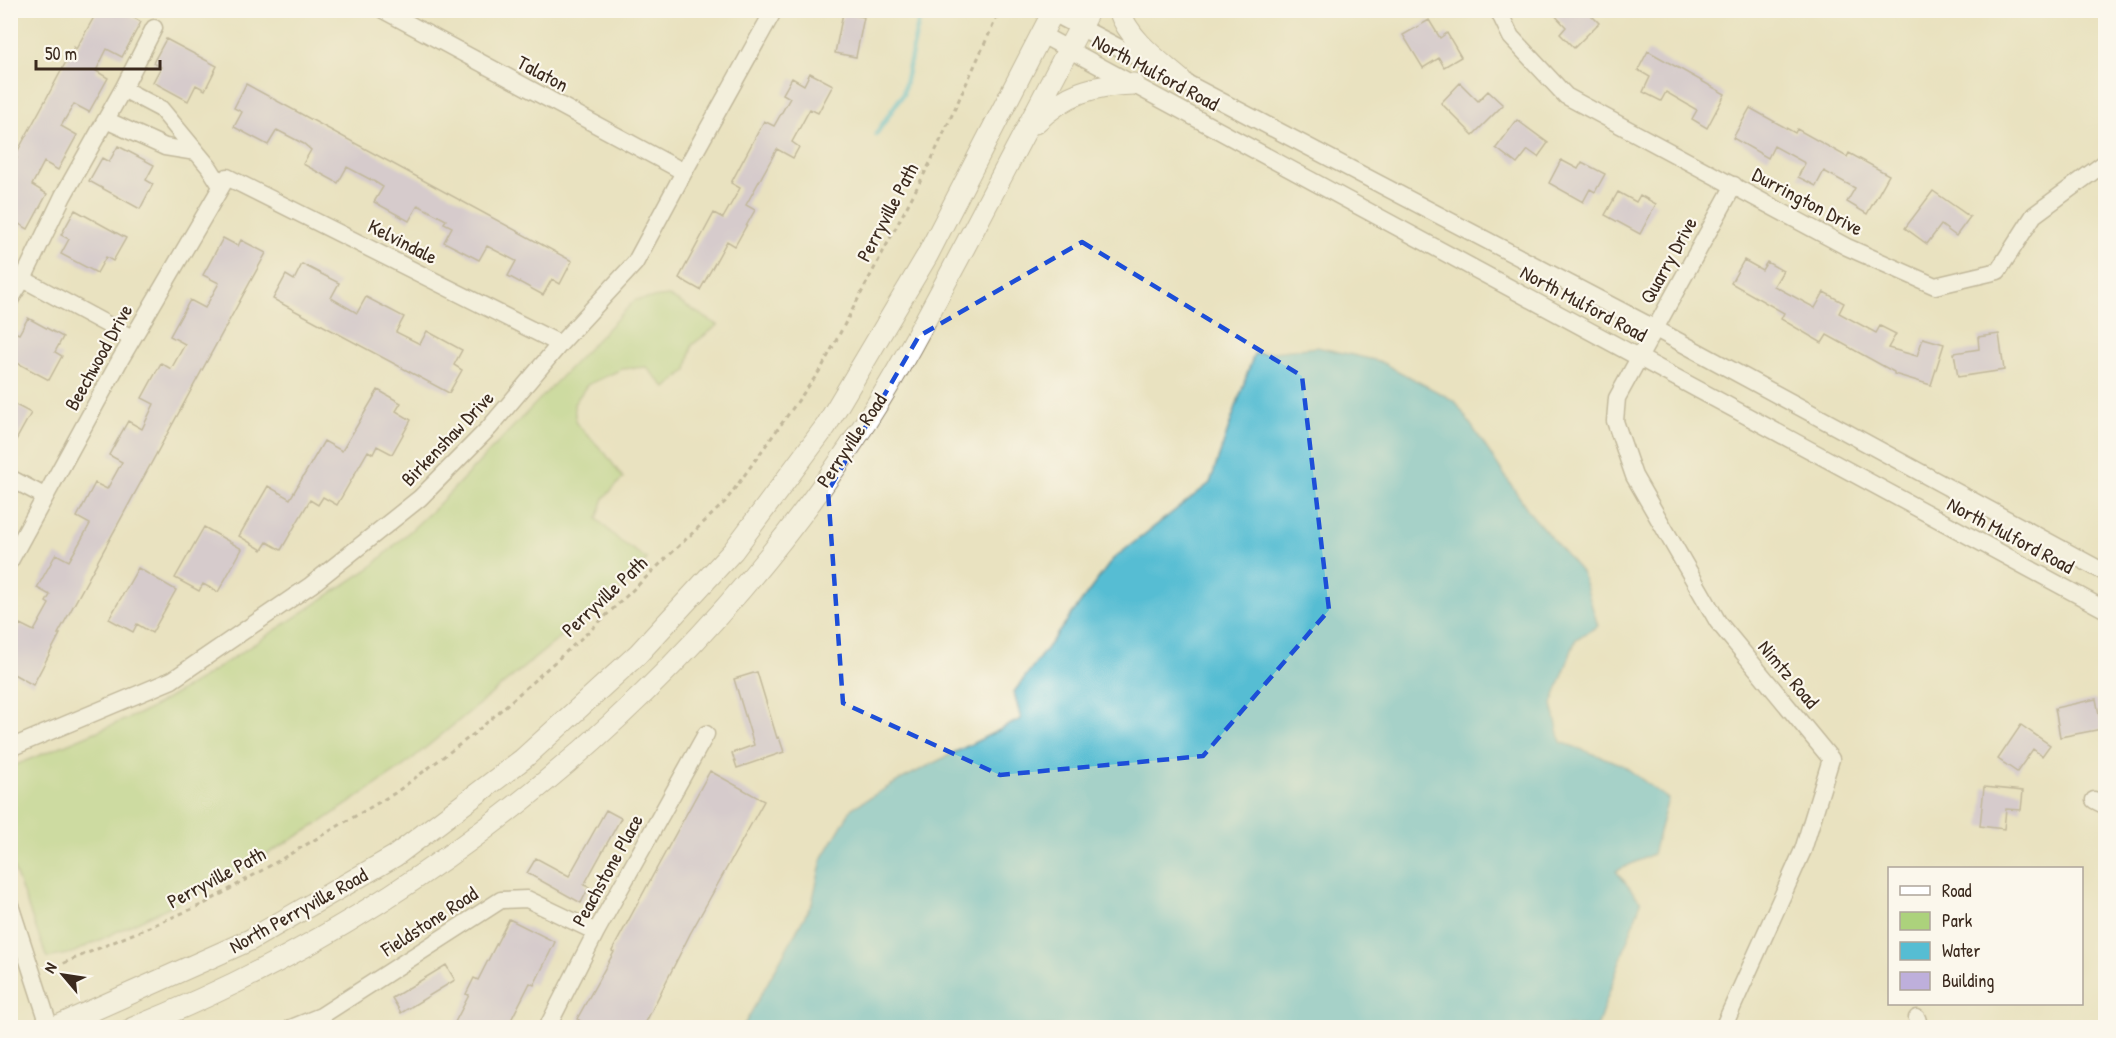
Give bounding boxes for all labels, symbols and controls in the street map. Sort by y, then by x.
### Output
street label: North Mulford Road [1088,27,1224,117]
scale bar [36,33,160,71]
text: 50 m [45,41,77,66]
street label: Talaton [513,48,573,98]
street label: Perryville Path [850,158,924,266]
street label: Durrington Drive [1748,161,1868,241]
street label: Kelvindale [364,212,442,270]
street label: Quarry Drive [1633,212,1703,308]
street label: North Mulford Road [1516,258,1652,348]
street label: Beechwood Drive [58,299,138,415]
street label: Birkenshaw Drive [395,384,499,492]
street label: Perryville Road [810,388,892,492]
street label: North Mulford Road [1943,490,2079,580]
street label: Perryville Path [555,549,653,643]
street label: Nimtz Road [1752,634,1826,714]
street label: Peachstone Place [565,809,649,931]
street label: Perryville Path [162,840,270,914]
street label: North Perryville Road [224,861,372,959]
legend [1888,867,2083,1005]
text: Road [1942,878,1972,903]
street label: Fieldstone Road [375,880,483,963]
text: Park [1942,908,1973,933]
text: Water [1942,938,1980,963]
north arrow [33,945,93,1005]
text: N [38,958,62,977]
text: Building [1942,968,1994,993]

